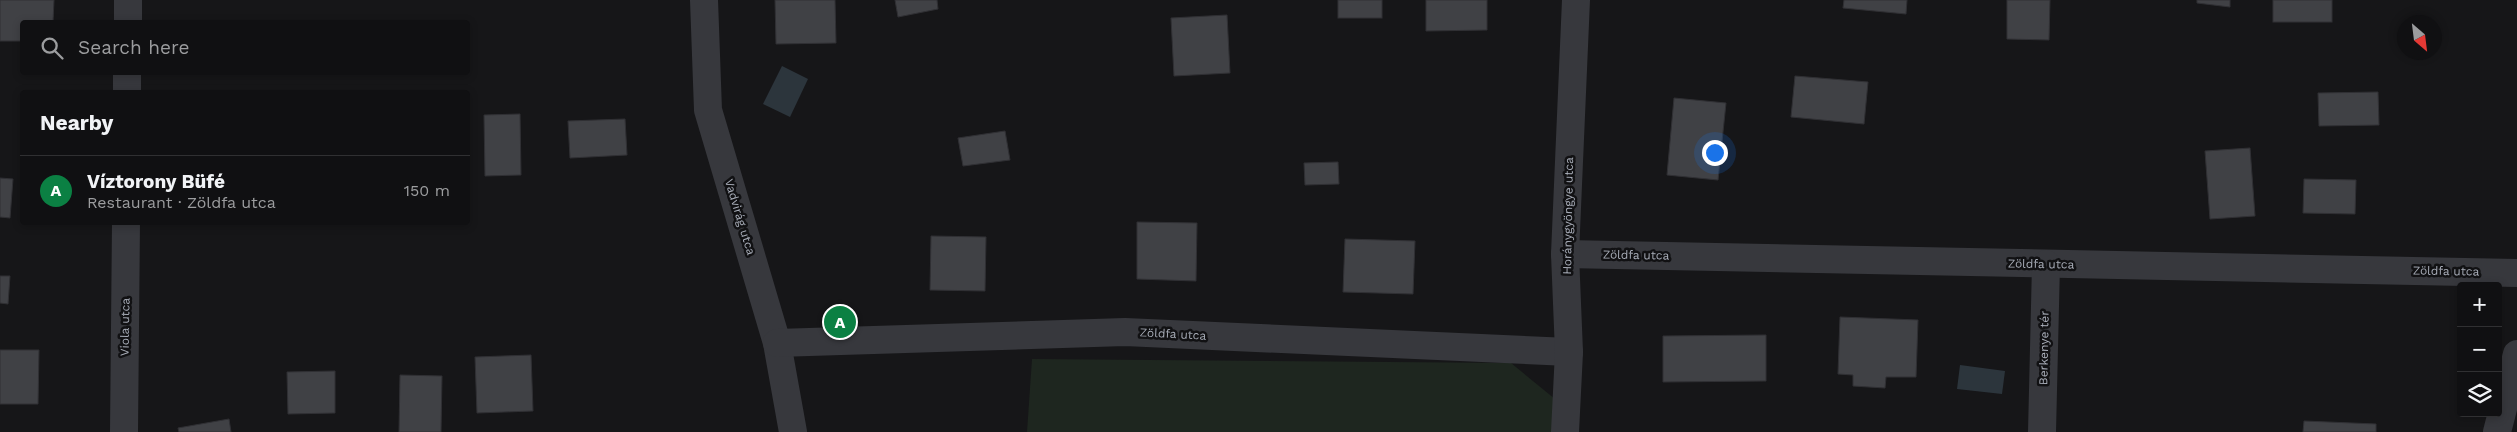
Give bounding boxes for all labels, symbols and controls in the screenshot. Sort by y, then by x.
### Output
north arrow [2397,15,2442,60]
search box [20,20,470,75]
icon: search [38,34,66,62]
text: Search here [78,36,189,59]
text: Nearby [40,110,113,135]
your location [1702,140,1728,166]
street label: Horánygyöngye utca [1560,157,1576,275]
text: Víztorony Büfé [87,170,225,193]
street label: Vadvirág utca [722,177,758,257]
text: A [51,181,61,200]
text: 150 m [404,181,450,200]
text: Restaurant · Zöldfa utca [87,193,276,212]
street label: Zöldfa utca [1603,247,1670,263]
street label: Zöldfa utca [2008,256,2075,272]
street label: Zöldfa utca [2413,263,2480,279]
map controls [2457,282,2502,417]
button: + [2457,282,2502,327]
street label: Viola utca [117,297,133,356]
pin: A [824,303,856,341]
street label: Berkenye tér [2036,311,2052,385]
street label: Zöldfa utca [1139,325,1207,343]
button: − [2457,327,2502,372]
button: layers [2457,372,2502,417]

